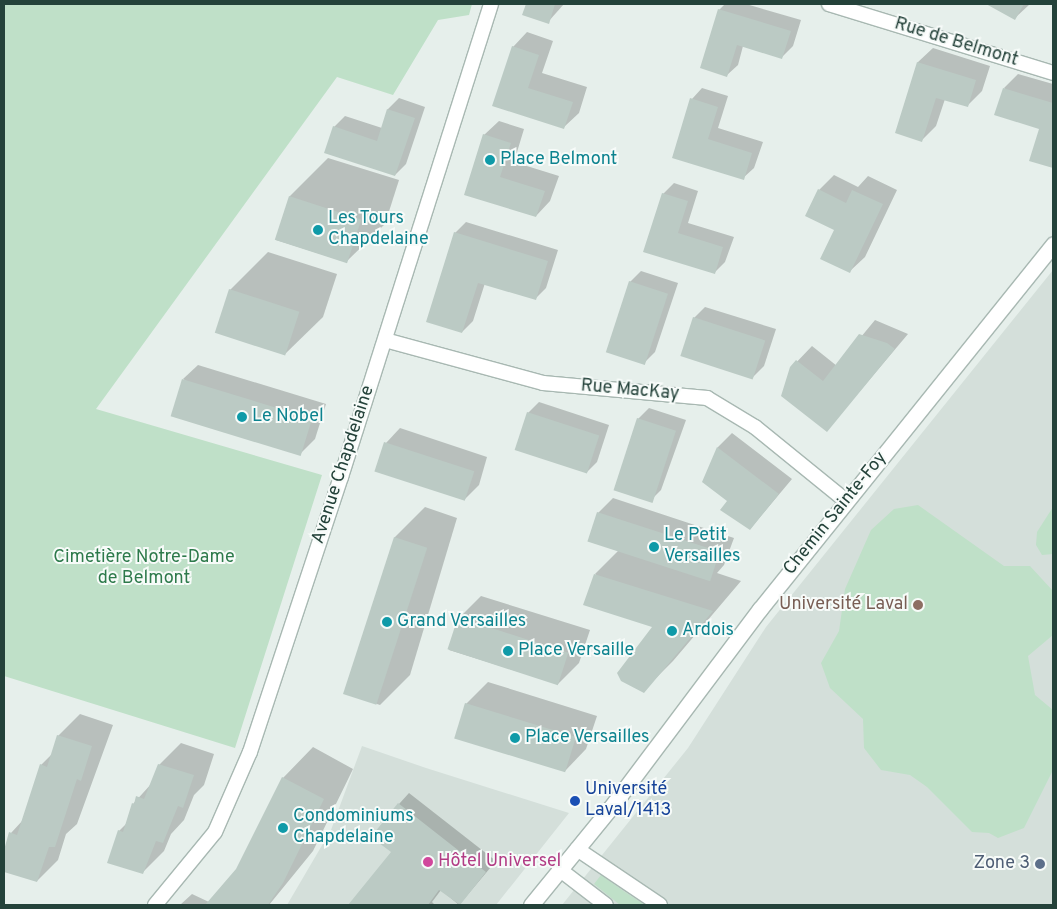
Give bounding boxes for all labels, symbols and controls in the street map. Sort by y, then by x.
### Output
street label: Rue de Belmont [892,14,1020,72]
place label: Place Belmont [500,149,617,171]
marker: Place Belmont [484,154,496,166]
place label: Les Tours Chapdelaine [328,209,429,252]
marker: Les Tours Chapdelaine [312,224,324,236]
street label: Rue MacKay [580,376,680,406]
street label: Avenue Chapdelaine [308,383,380,547]
place label: Le Nobel [252,406,324,428]
marker: Le Nobel [236,411,248,423]
street label: Chemin Sainte-Foy [780,448,892,580]
place label: Le Petit Versailles [664,526,740,568]
marker: Le Petit Versailles [648,541,660,553]
park label: Cimetière Notre-Dame de Belmont [53,548,235,590]
place label: Université Laval [779,594,908,616]
marker: Université Laval [912,599,924,611]
place label: Grand Versailles [397,611,527,633]
marker: Grand Versailles [381,616,393,628]
place label: Ardois [682,620,734,642]
marker: Ardois [666,625,678,637]
place label: Place Versaille [518,640,635,662]
marker: Place Versaille [502,645,514,657]
place label: Place Versailles [525,727,650,749]
marker: Place Versailles [509,732,521,744]
place label: Université Laval/1413 [585,780,671,822]
marker: Université Laval/1413 [569,795,581,807]
place label: Condominiums Chapdelaine [293,807,414,850]
marker: Condominiums Chapdelaine [277,822,289,834]
place label: Hôtel Universel [438,851,561,873]
place label: Zone 3 [974,853,1030,875]
marker: Hôtel Universel [422,856,434,868]
marker: Zone 3 [1034,858,1046,870]

